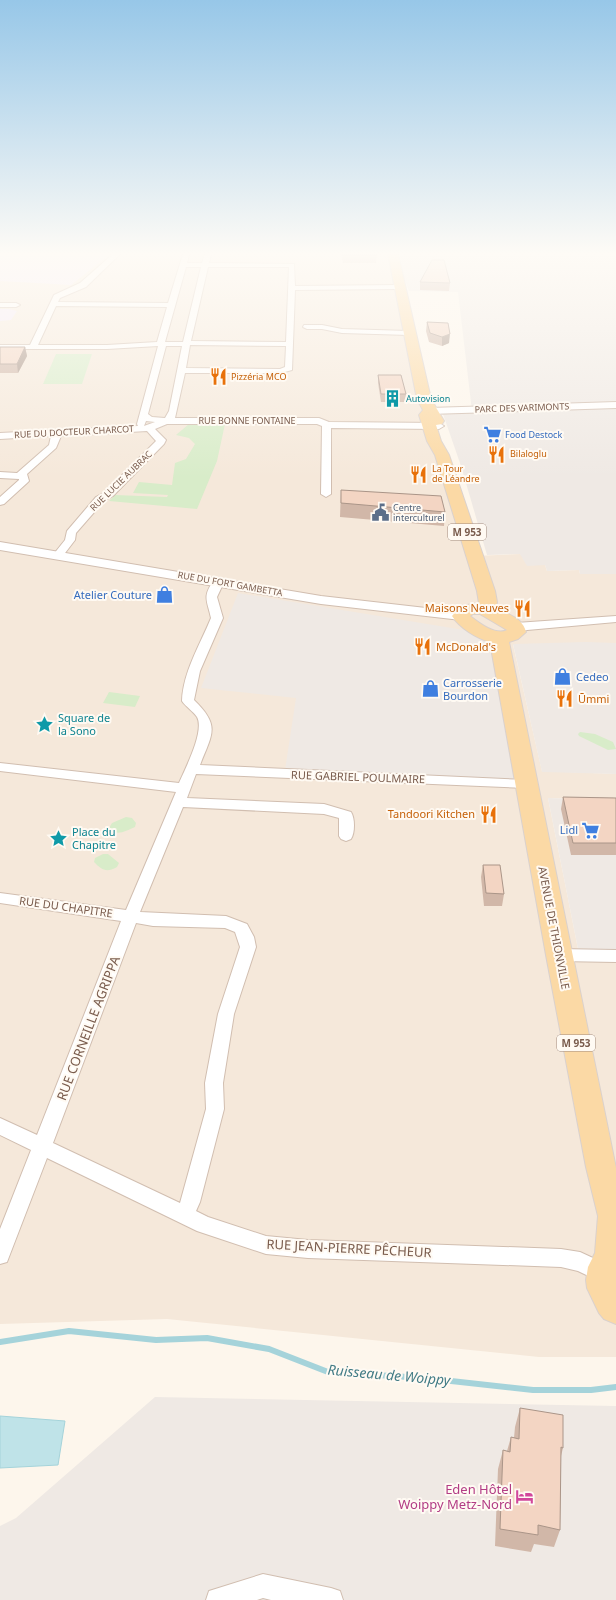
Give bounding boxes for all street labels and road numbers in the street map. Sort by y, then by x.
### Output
street label: PARC DES VARIMONTS [474,399,570,416]
street label: RUE BONNE FONTAINE [199,414,296,427]
street label: RUE DU DOCTEUR CHARCOT [14,422,134,441]
street label: RUE LUCIE AUBRAC [87,447,155,514]
road number: M 953 [448,524,486,540]
street label: RUE DU FORT GAMBETTA [177,568,284,599]
street label: RUE GABRIEL POULMAIRE [291,767,425,786]
street label: AVENUE DE THIONVILLE [535,865,574,990]
street label: RUE DU CHAPITRE [18,893,114,921]
street label: RUE CORNEILLE AGRIPPA [52,952,124,1103]
road number: M 953 [557,1035,595,1051]
street label: RUE JEAN-PIERRE PÊCHEUR [266,1235,432,1261]

